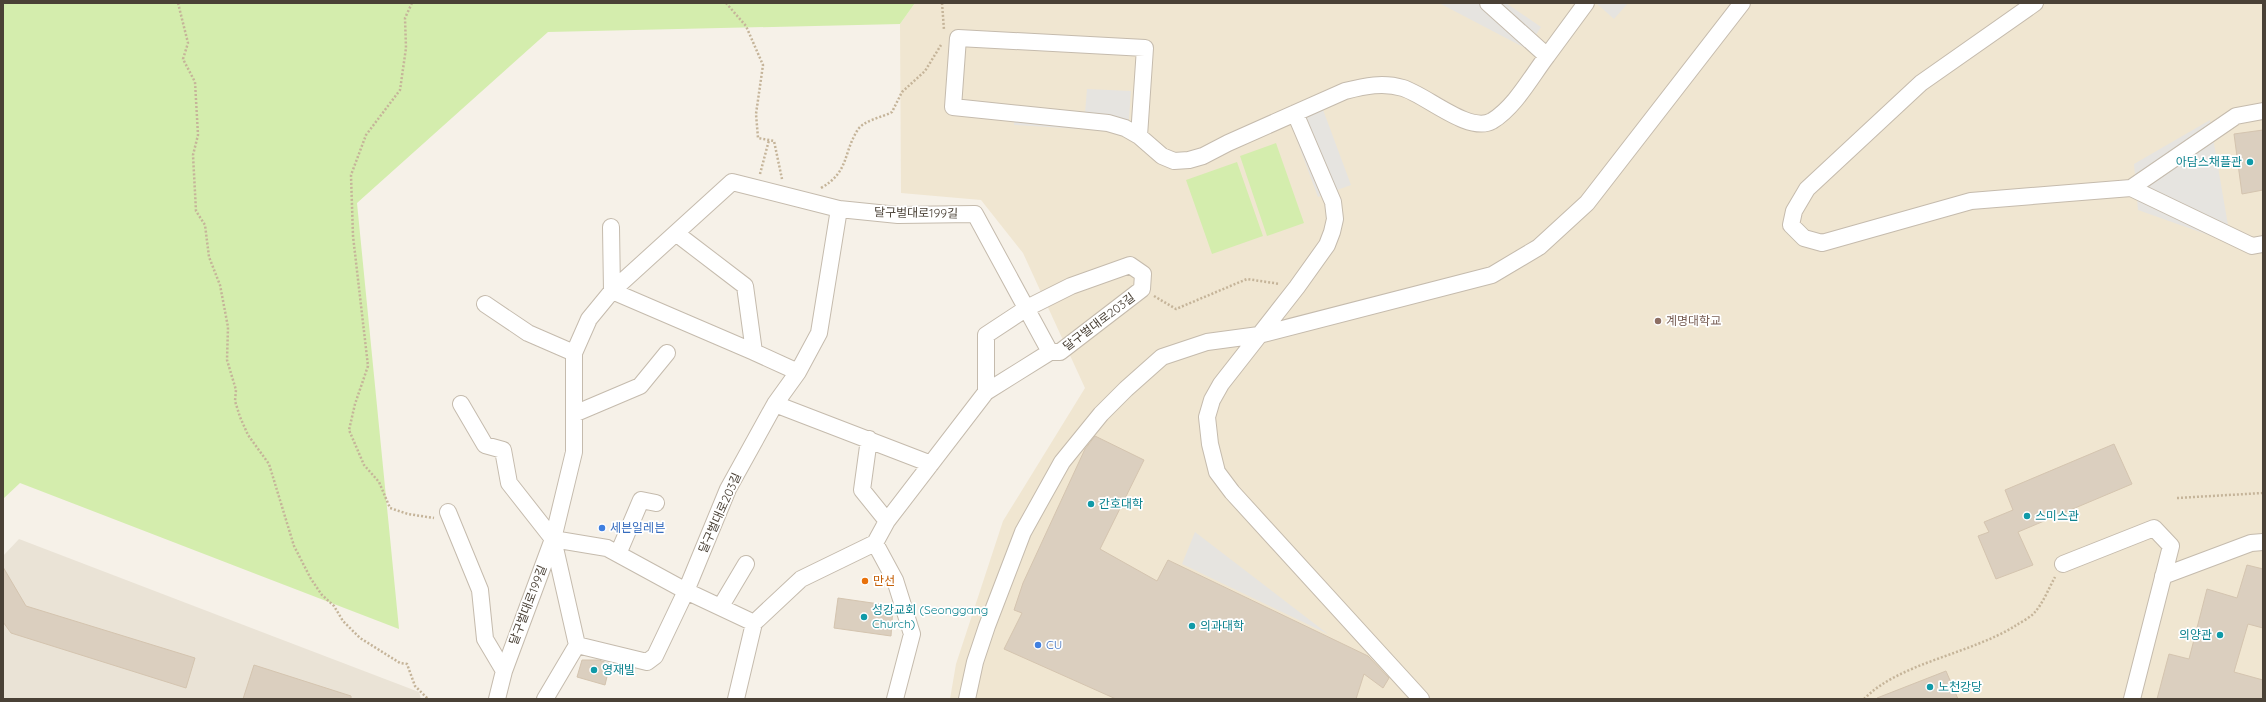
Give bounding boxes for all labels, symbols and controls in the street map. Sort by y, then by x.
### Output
place label: 아담스채플관 [2176,154,2242,169]
marker: 아담스채플관 [2245,157,2255,167]
street label: 달구벌대로199길 [874,204,958,221]
street label: 달구벌대로203길 [1060,290,1138,354]
place label: 계명대학교 [1666,313,1721,328]
marker: 계명대학교 [1653,316,1663,326]
street label: 달구벌대로203길 [695,470,744,555]
place label: 간호대학 [1099,496,1143,511]
marker: 간호대학 [1086,499,1096,509]
place label: 스미스관 [2035,508,2079,523]
marker: 스미스관 [2022,511,2032,521]
place label: 세븐일레븐 [610,520,665,535]
marker: 세븐일레븐 [597,523,607,533]
street label: 달구벌대로199길 [505,563,550,647]
place label: 만선 [873,573,895,588]
marker: 만선 [860,576,870,586]
place label: 성강교회 (Seonggang Church) [872,602,988,631]
marker: 성강교회 (Seonggang Church) [859,612,869,622]
place label: 의과대학 [1200,618,1244,633]
marker: 의과대학 [1187,621,1197,631]
place label: 의양관 [2179,627,2212,642]
marker: 의양관 [2215,630,2225,640]
place label: CU [1046,637,1062,652]
marker: CU [1033,640,1043,650]
place label: 영재빌 [602,662,635,677]
marker: 영재빌 [589,665,599,675]
place label: 노천강당 [1938,679,1982,694]
marker: 노천강당 [1925,682,1935,692]

